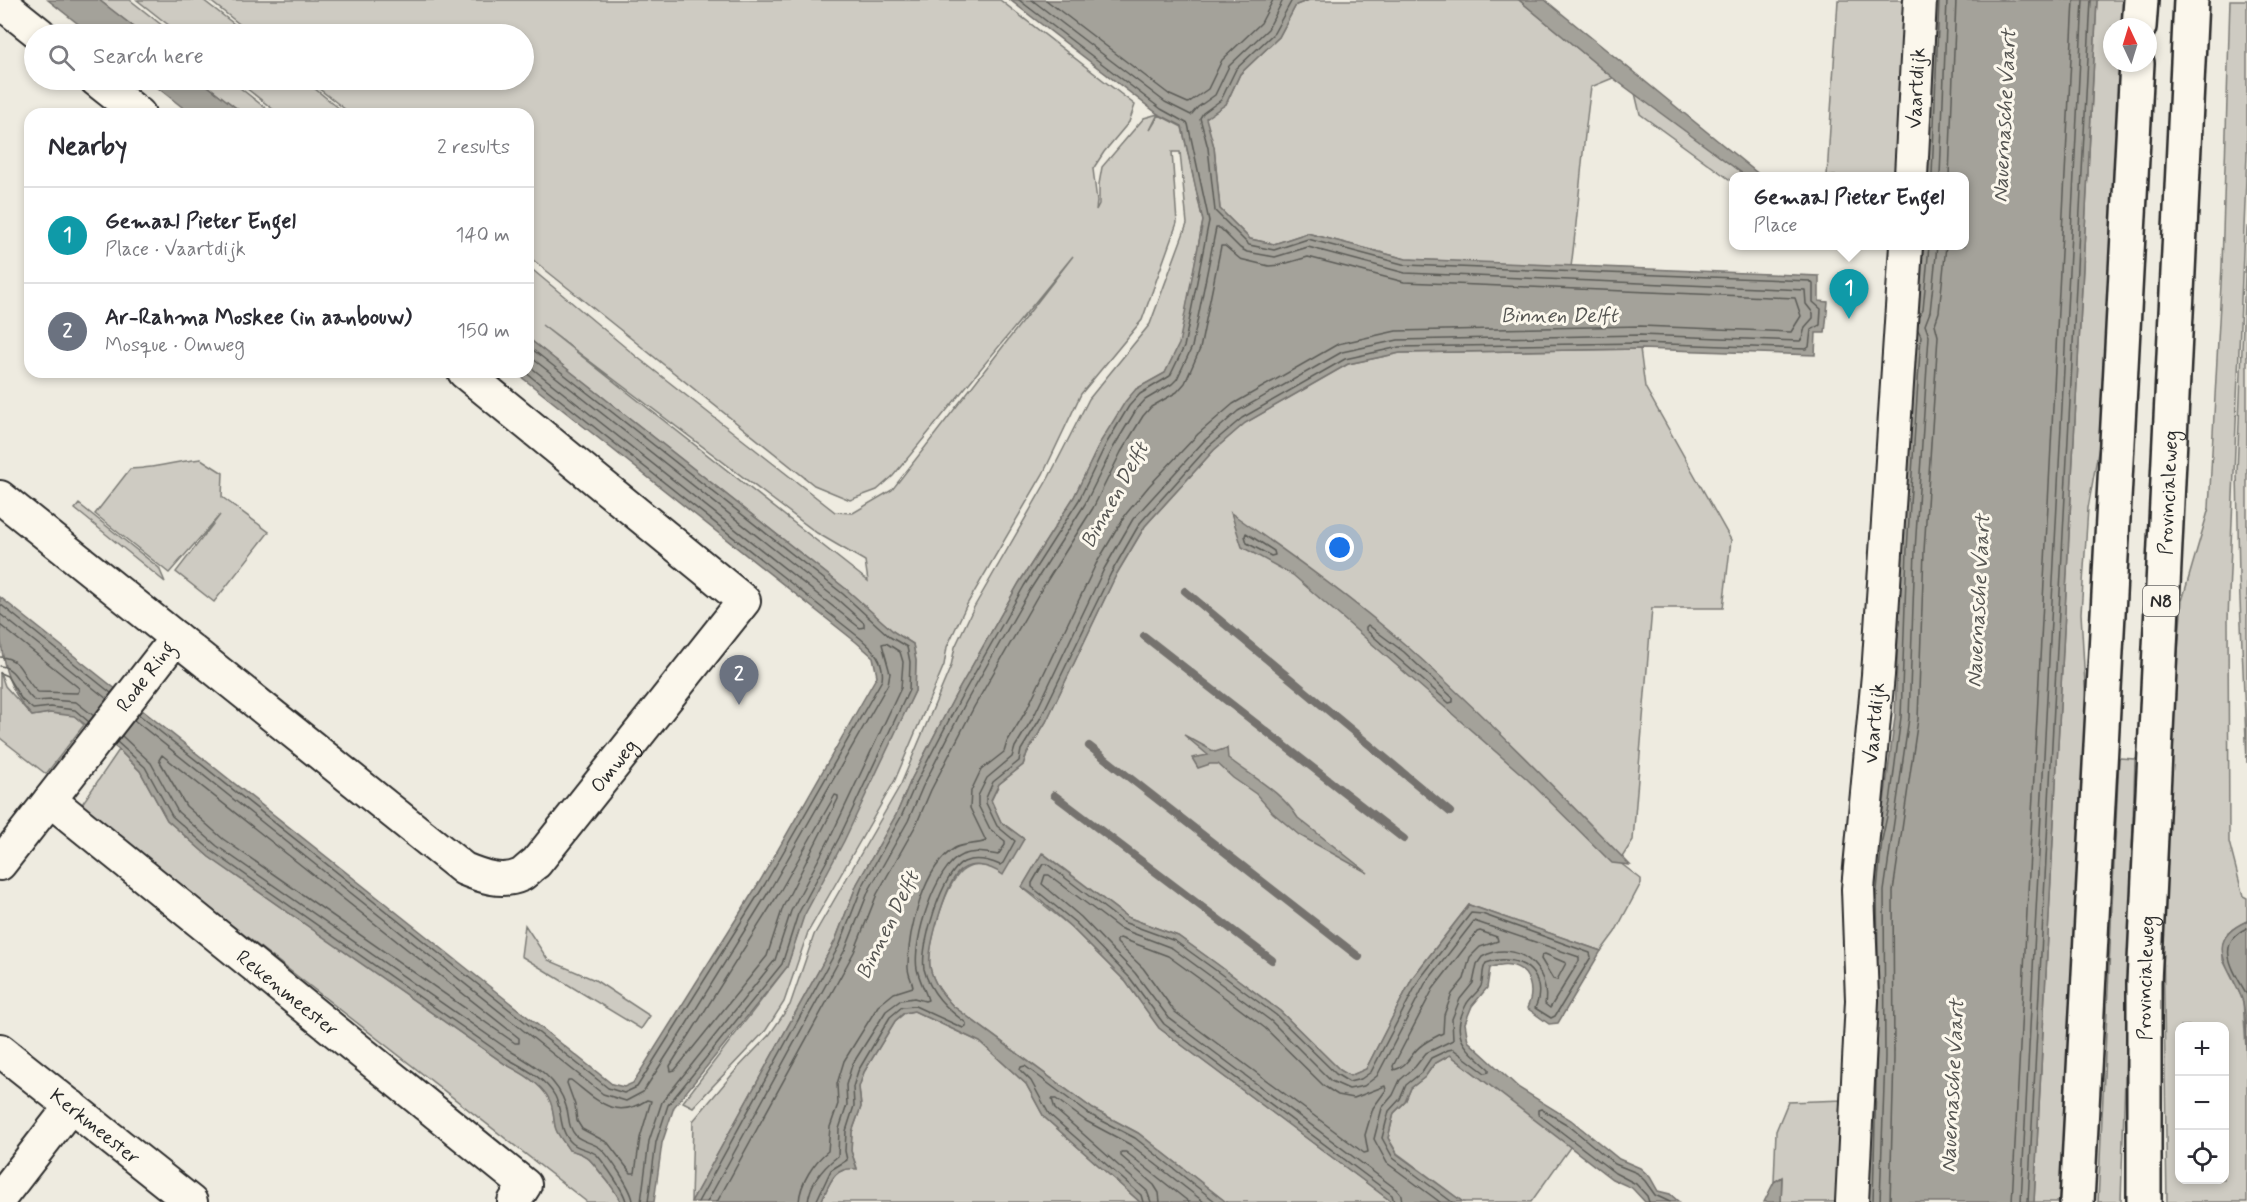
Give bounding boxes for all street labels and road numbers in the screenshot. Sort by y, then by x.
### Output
street label: Vaartdijk [1901,47,1933,130]
street label: Provincialeweg [2152,430,2186,556]
road number: N8 [2143,586,2179,616]
street label: Rode Ring [111,636,183,719]
street label: Vaartdijk [1858,681,1892,765]
street label: Omweg [585,734,645,799]
street label: Provincialeweg [2132,915,2163,1040]
street label: Rekenmeester [230,944,344,1044]
street label: Kerkmeester [44,1083,145,1172]

